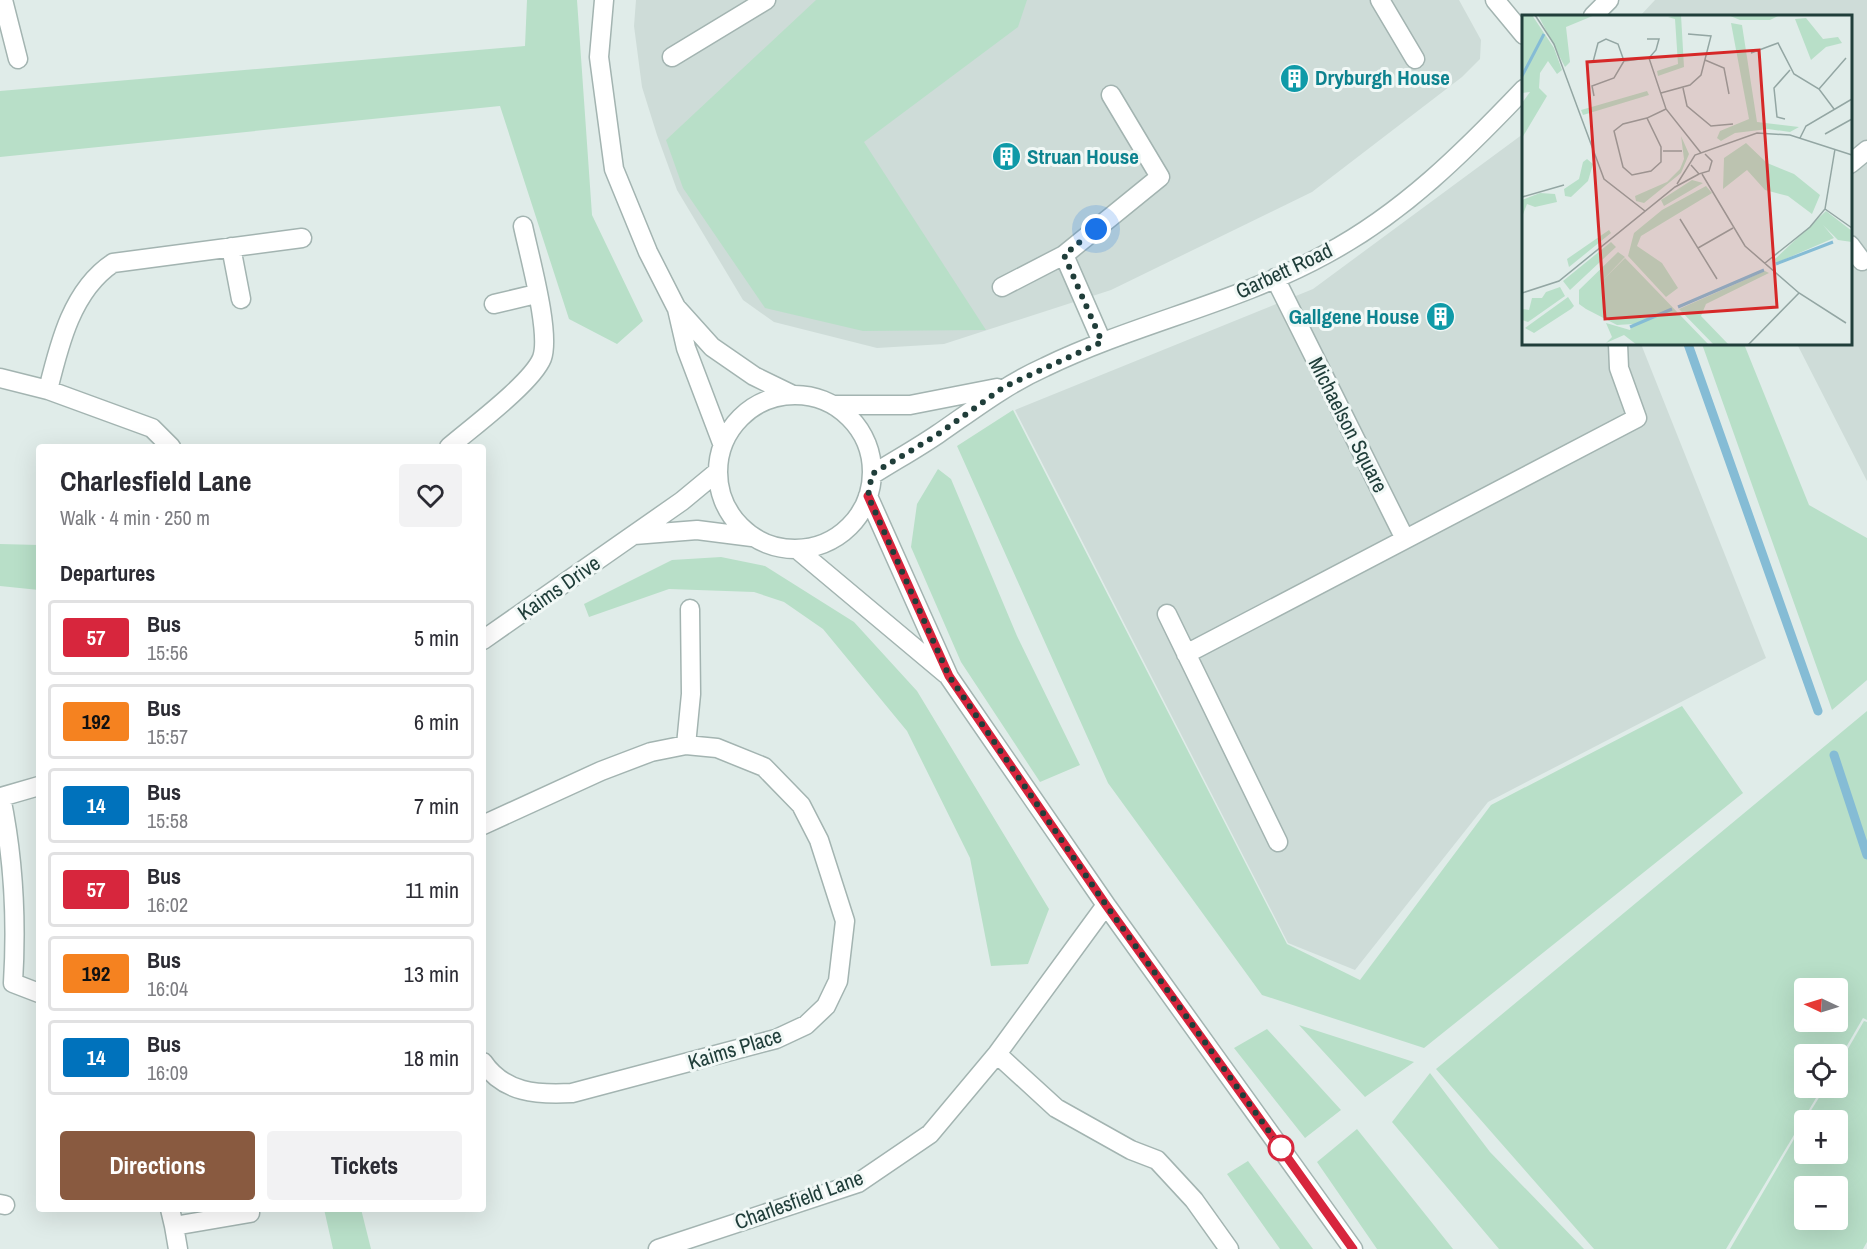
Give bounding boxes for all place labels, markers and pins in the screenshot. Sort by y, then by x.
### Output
building icon: Dryburgh House [1278,62,1310,94]
place label: Dryburgh House [1315,63,1450,92]
building icon: Struan House [990,141,1022,173]
place label: Struan House [1027,142,1139,171]
building icon: Gallgene House [1424,301,1456,333]
place label: Gallgene House [1289,302,1419,331]
unlabelled marker [1268,1135,1294,1161]

